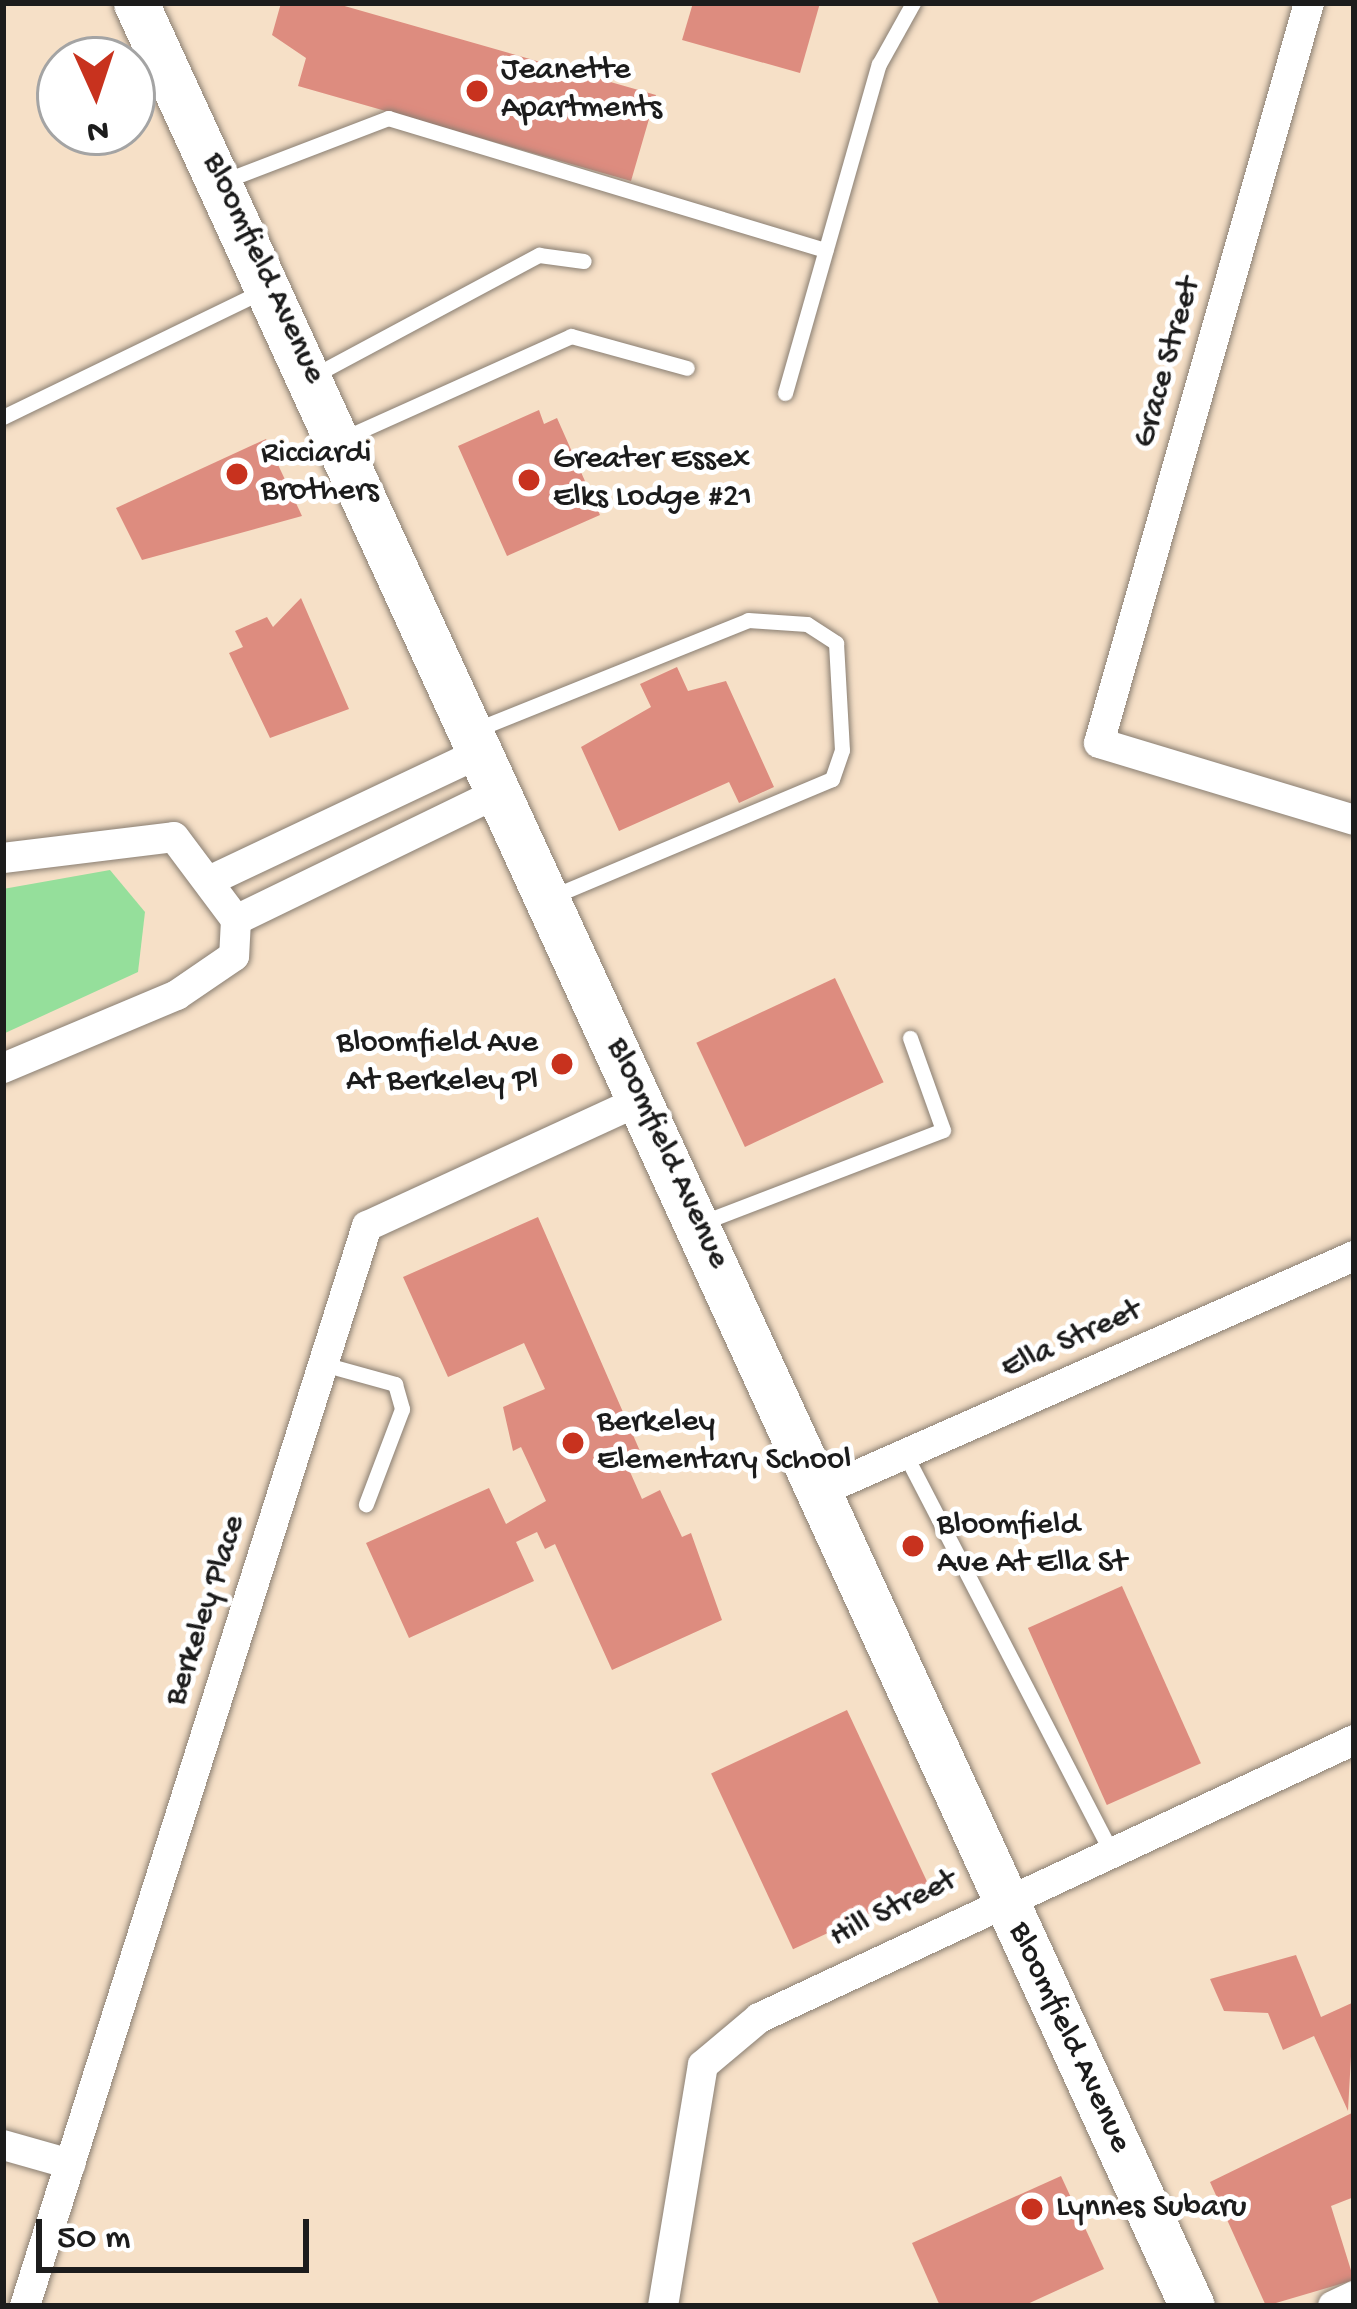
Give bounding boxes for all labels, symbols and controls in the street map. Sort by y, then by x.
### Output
north arrow [36,36,156,156]
place label: Jeanette Apartments [501,52,662,130]
marker: Jeanette Apartments [464,78,490,104]
text: N [86,109,109,148]
street label: Bloomfield Avenue [191,147,333,391]
street label: Grace Street [1126,273,1212,453]
place label: Ricciardi Brothers [261,435,379,513]
place label: Greater Essex Elks Lodge #21 [553,441,752,519]
marker: Ricciardi Brothers [224,461,250,487]
marker: Greater Essex Elks Lodge #21 [516,467,542,493]
place label: Bloomfield Ave At Berkeley Pl [336,1025,538,1103]
street label: Bloomfield Avenue [595,1032,737,1276]
marker: Bloomfield Ave At Berkeley Pl [549,1051,575,1077]
street label: Ella Street [996,1293,1148,1389]
place label: Berkeley Elementary School [597,1404,851,1482]
marker: Berkeley Elementary School [560,1430,586,1456]
place label: Bloomfield Ave At Ella St [937,1507,1127,1585]
street label: Berkeley Place [158,1511,256,1711]
marker: Bloomfield Ave At Ella St [900,1533,926,1559]
street label: Hill Street [824,1862,964,1958]
street label: Bloomfield Avenue [997,1916,1139,2160]
place label: Lynnes Subaru [1056,2189,1246,2229]
scale bar [42,2195,315,2269]
marker: Lynnes Subaru [1019,2196,1045,2222]
text: 50 m [57,2218,130,2261]

